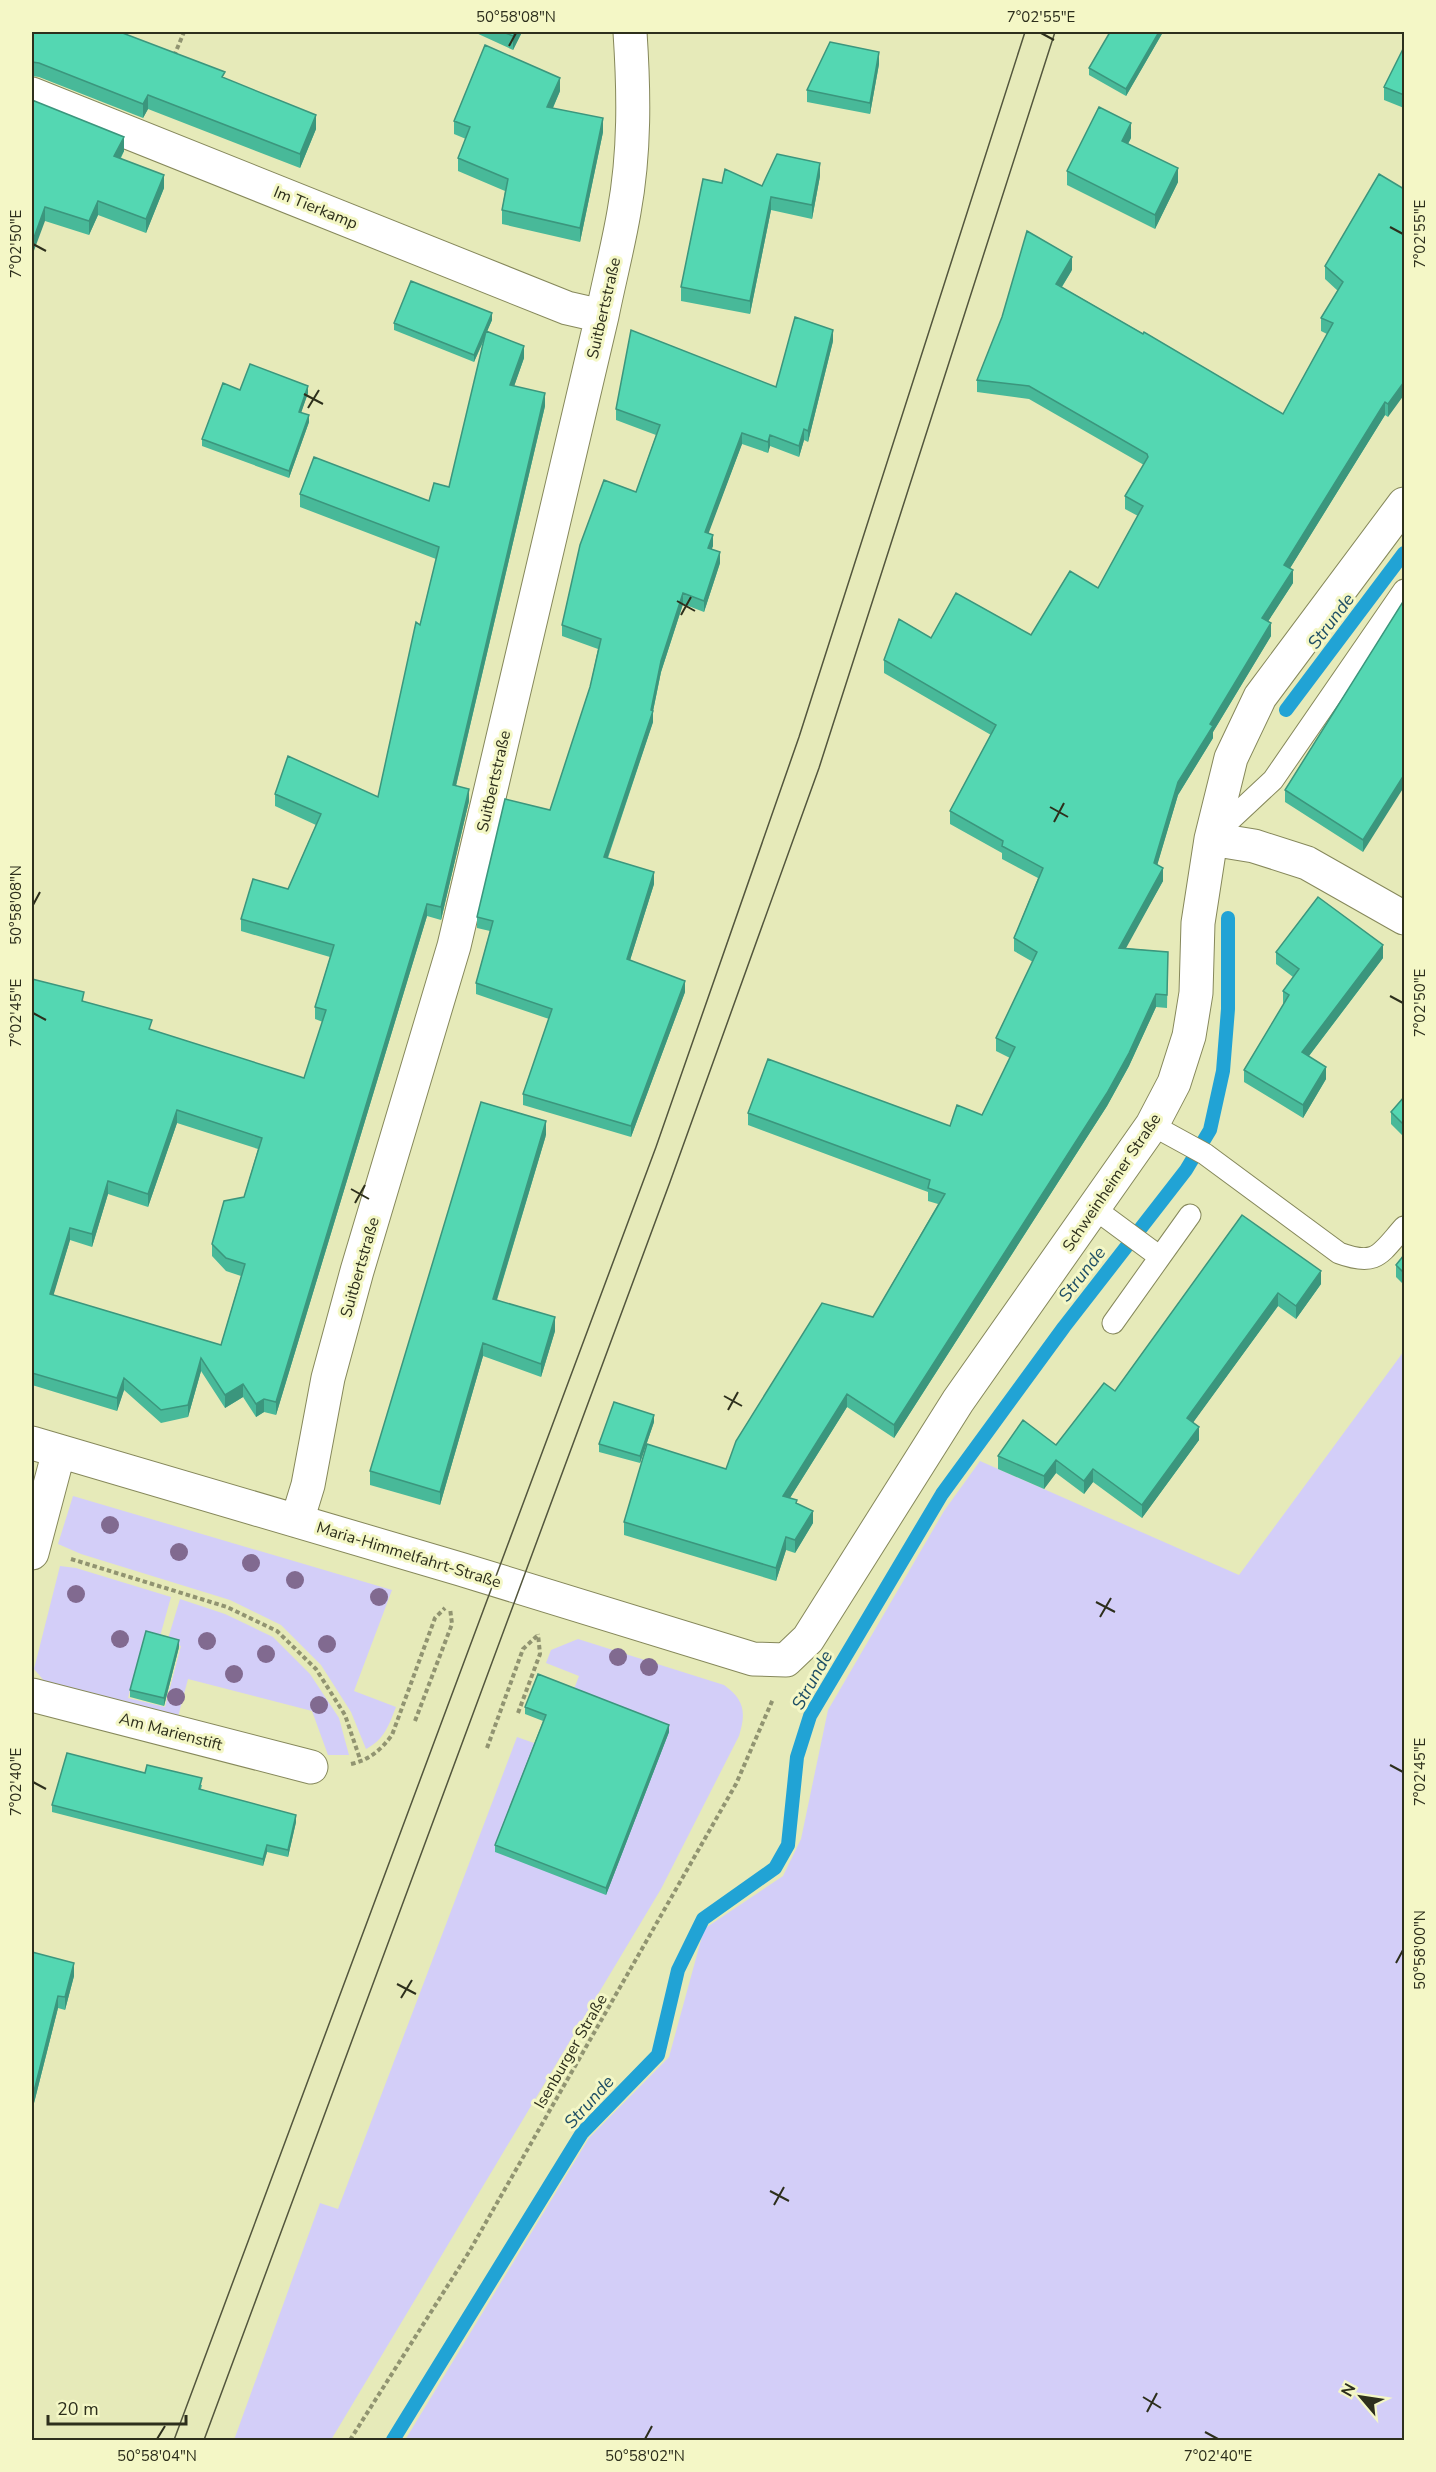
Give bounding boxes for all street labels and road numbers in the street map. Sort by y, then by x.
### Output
street label: Im Tierkamp [270,181,361,235]
street label: Suitbertstraße [582,255,626,361]
street label: Suitbertstraße [472,728,516,834]
street label: Schweinheimer Straße [1057,1109,1166,1256]
street label: Suitbertstraße [335,1215,385,1320]
street label: Maria-Himmelfahrt-Straße [314,1516,504,1594]
street label: Am Marienstift [117,1708,225,1756]
street label: Isenburger Straße [529,1990,613,2113]

